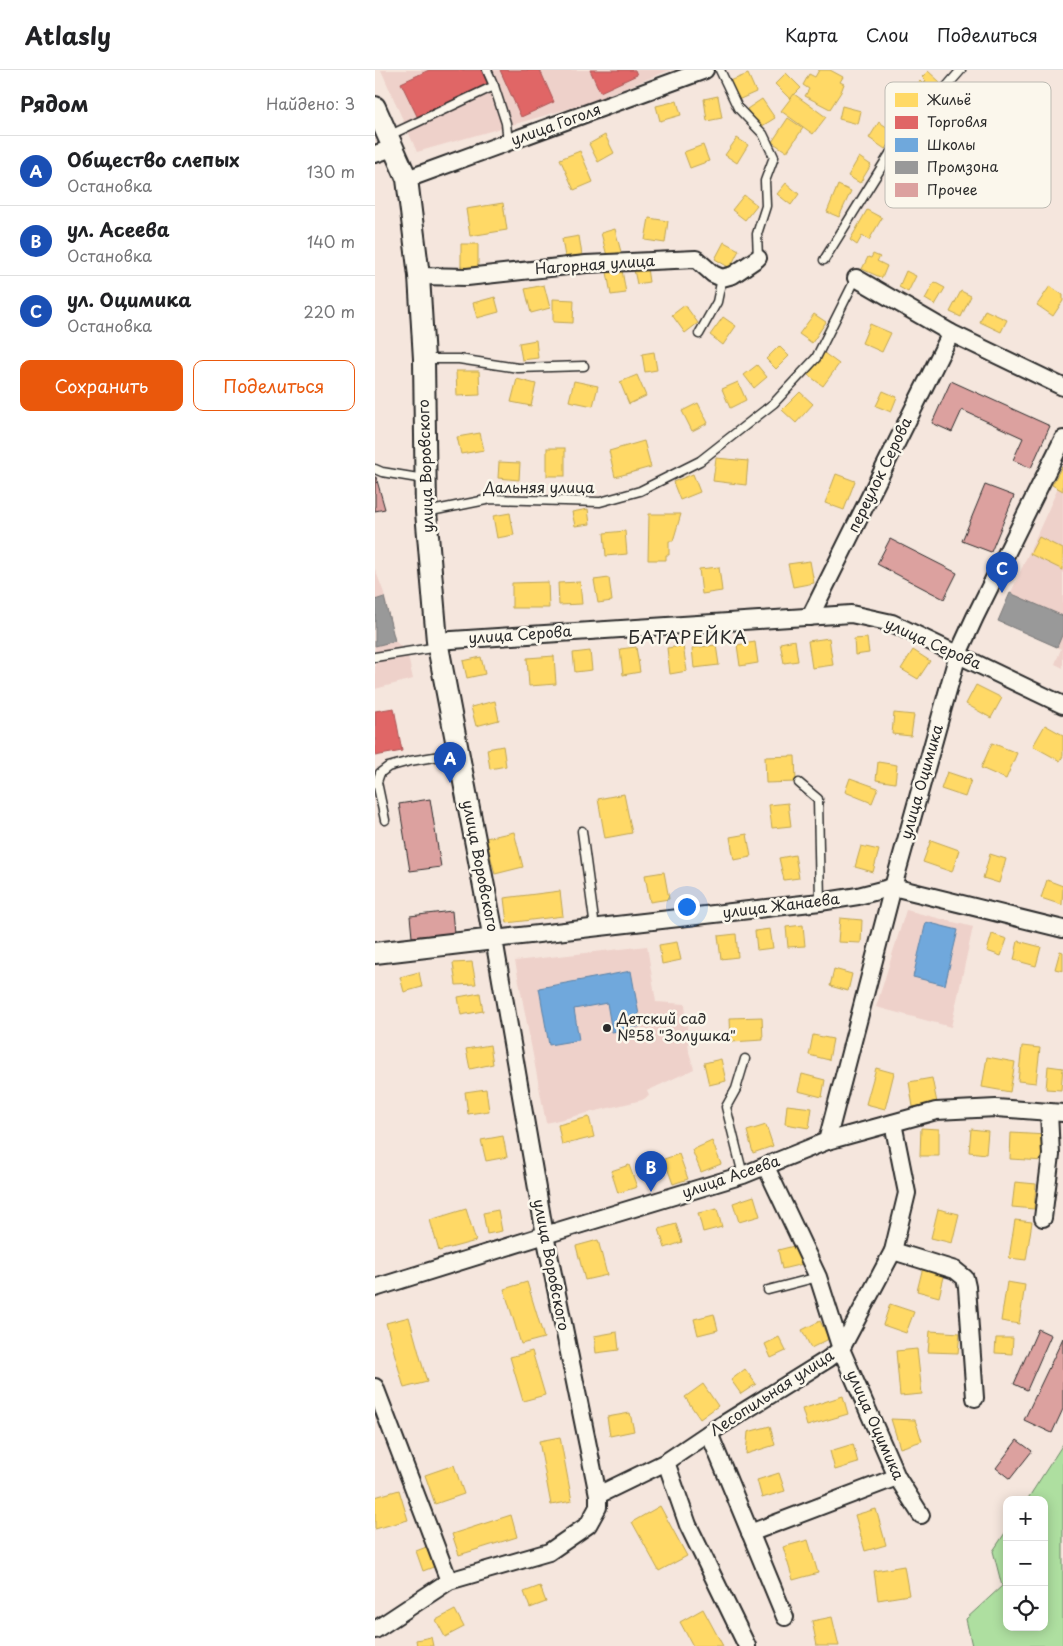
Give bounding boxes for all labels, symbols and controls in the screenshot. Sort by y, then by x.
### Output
text: Atlasly [25,17,111,53]
text: Карта [785,21,838,48]
text: Слои [866,21,909,48]
text: Поделиться [937,21,1038,48]
legend [885,82,1051,208]
text: Рядом [20,87,88,119]
text: Жильё [926,89,971,110]
text: Найдено: 3 [266,91,355,115]
street label: улица Гоголя [507,97,604,151]
text: Торговля [927,111,988,132]
text: Школы [927,134,976,155]
text: Общество слепых [67,145,239,173]
text: Промзона [927,156,998,177]
text: A [30,159,42,183]
text: 130 m [307,159,355,183]
text: Остановка [67,173,152,197]
text: Прочее [927,179,978,200]
text: ул. Асеева [67,215,170,243]
text: B [31,229,41,253]
text: 140 m [307,229,355,253]
text: Остановка [67,243,152,267]
street label: Нагорная улица [534,248,656,279]
text: ул. Оцимика [67,285,191,313]
text: C [30,299,42,323]
text: 220 m [304,299,355,323]
text: Остановка [67,313,152,337]
button: Сохранить [20,360,183,411]
button: Поделиться [193,360,355,411]
street label: улица Воровского [411,399,438,533]
street label: переулок Серова [841,412,917,536]
street label: Дальняя улица [483,475,595,498]
pin: C [986,552,1018,593]
street label: улица Серова [882,611,986,674]
street label: улица Серова [467,618,573,649]
district label: БАТАРЕЙКА [628,623,748,650]
street label: улица Оцимика [893,721,948,842]
pin: A [434,742,466,783]
street label: улица Воровского [457,798,506,934]
street label: улица Жанаева [721,886,841,923]
your location [674,894,700,920]
place label: Детский сад №58 "Золушка" [616,1006,736,1046]
marker: Детский сад №58 "Золушка" [601,1022,613,1034]
street label: улица Асеева [678,1148,783,1203]
pin: B [635,1151,667,1192]
street label: улица Воровского [528,1197,577,1333]
street label: Лесопильная улица [705,1343,838,1441]
street label: улица Оцимика [842,1366,911,1484]
map controls [1003,1496,1048,1631]
button: + [1003,1496,1048,1541]
button: − [1003,1541,1048,1586]
button: locate [1003,1586,1048,1631]

